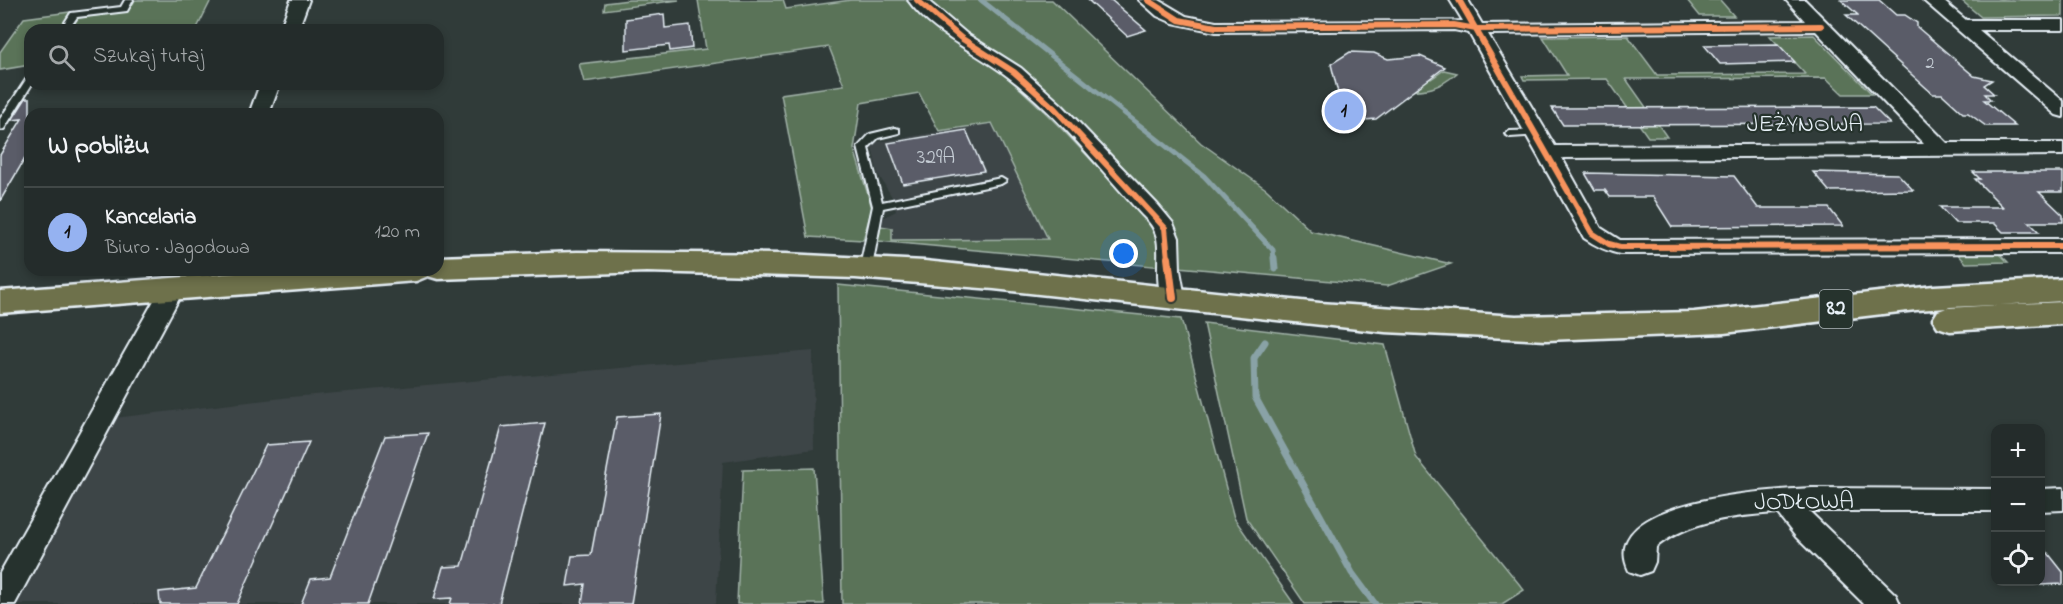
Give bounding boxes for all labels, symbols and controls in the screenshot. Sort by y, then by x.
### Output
search box [24,24,444,90]
icon: search [45,41,78,74]
text: Szukaj tutaj [93,41,204,73]
house number: 2 [1926,51,1935,77]
pin: 1 [1324,88,1364,134]
street label: JEŻYNOWA [1747,108,1863,143]
text: W pobliżu [48,128,149,166]
house number: 329A [917,143,955,173]
text: Kancelaria [105,202,196,234]
text: 1 [64,218,71,247]
text: 120 m [375,218,420,247]
text: Biuro · Jagodowa [105,234,250,263]
your location [1109,239,1138,268]
road number: 82 [1820,290,1852,328]
map controls [1991,424,2045,586]
button: + [1991,424,2045,478]
button: − [1991,478,2045,532]
street label: JODŁOWA [1754,485,1854,521]
button: locate [1991,532,2045,586]

